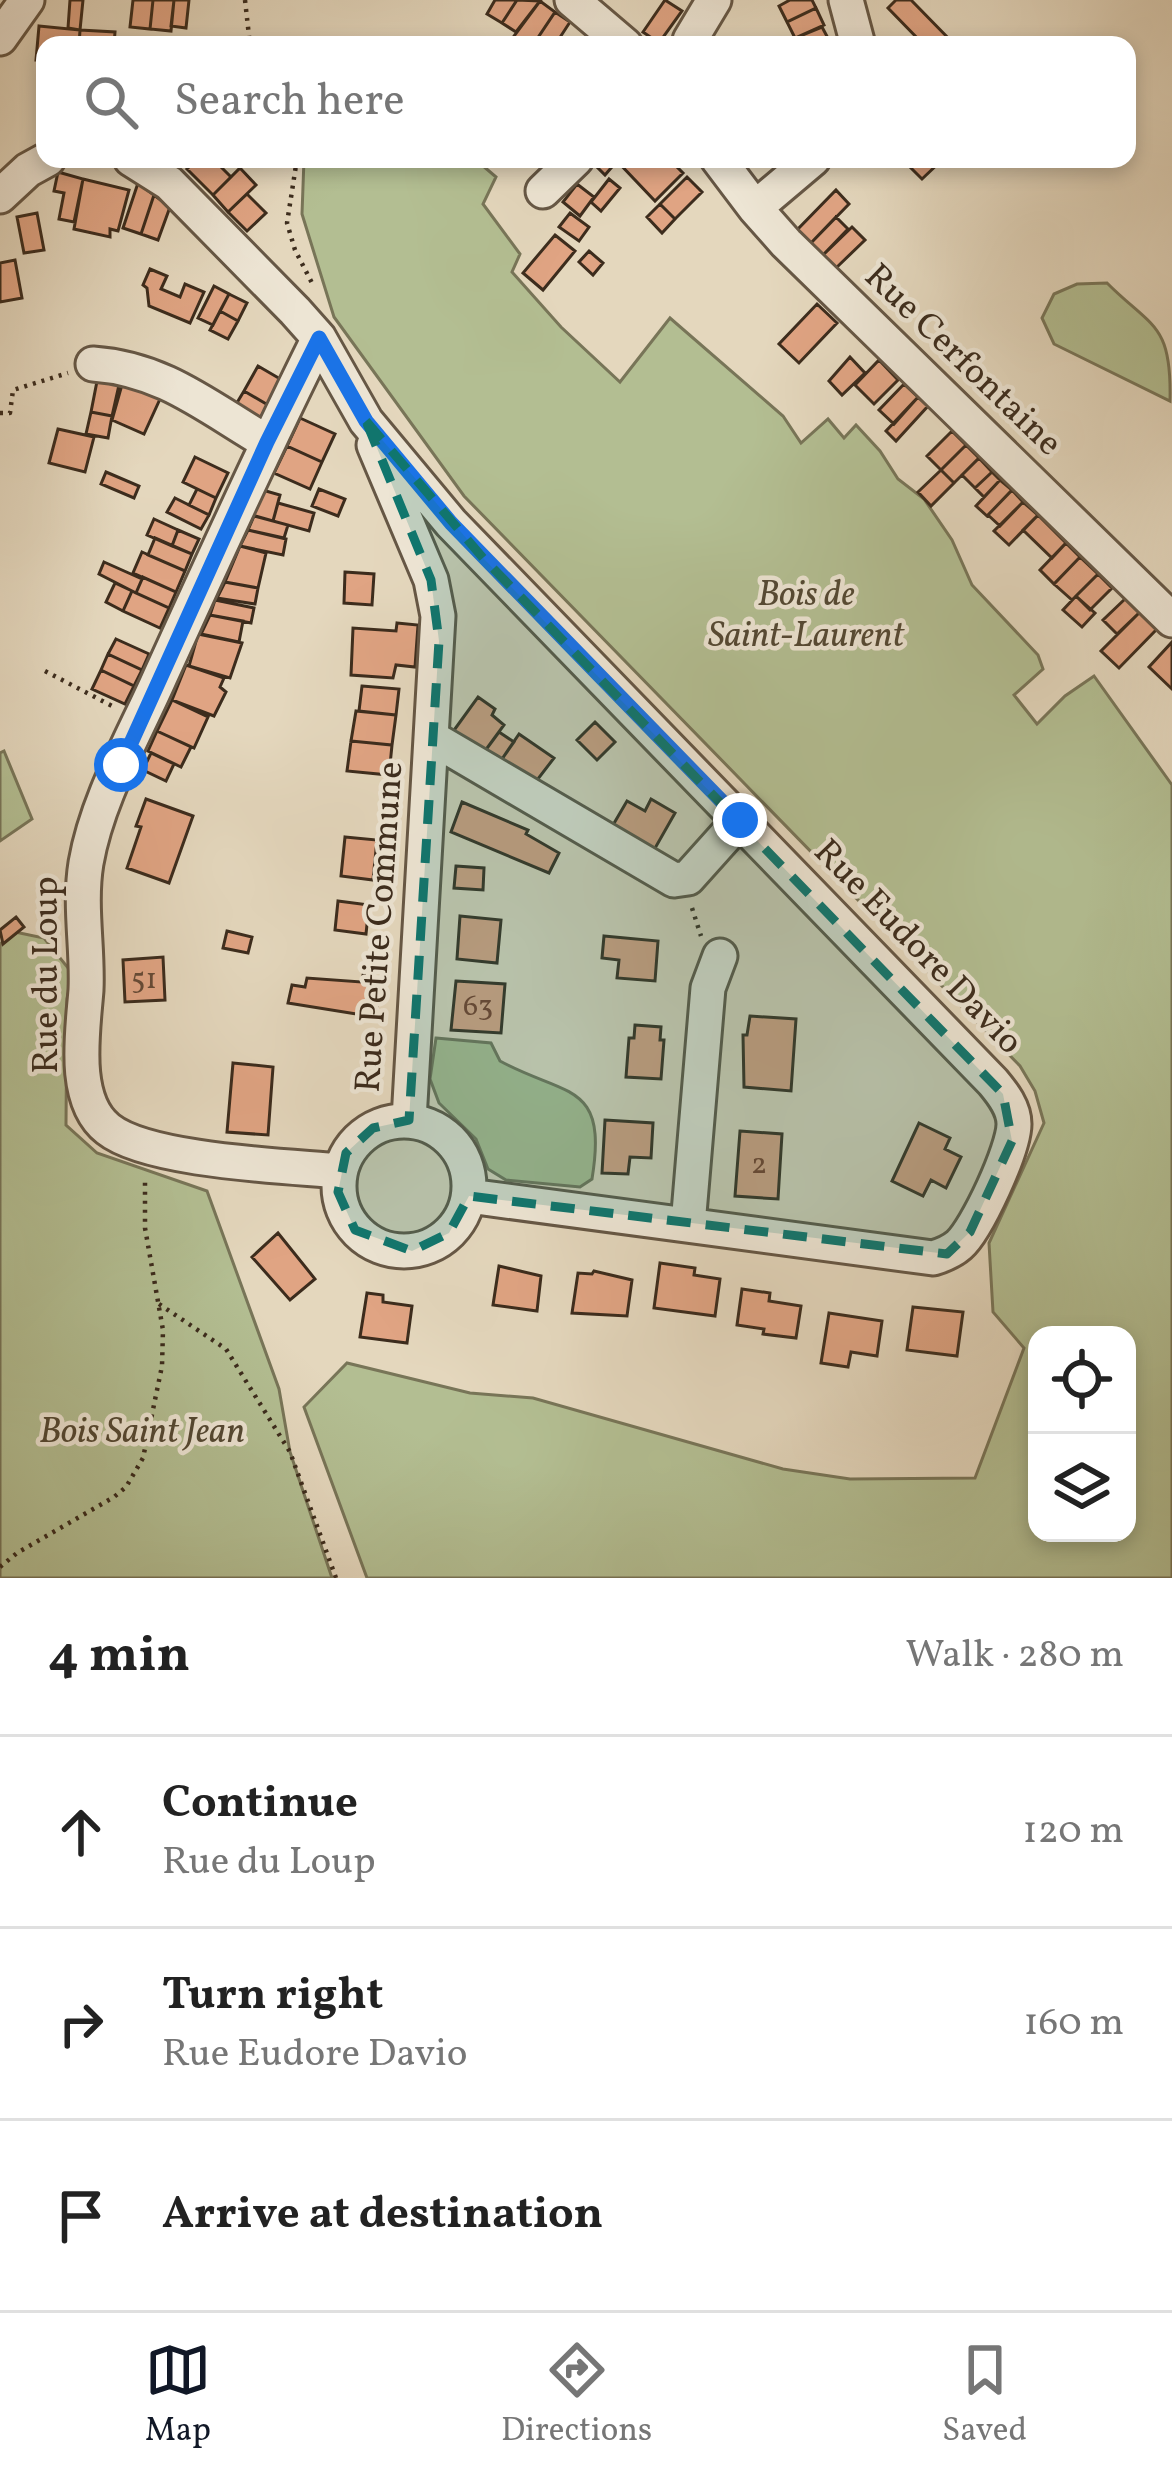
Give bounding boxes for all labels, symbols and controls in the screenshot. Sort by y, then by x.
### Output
search box [36,36,1136,168]
icon: search [78,69,144,135]
text: Search here [174,71,405,134]
street label: Rue Cerfontaine [852,253,1072,469]
park label: Bois de Saint-Laurent [708,571,905,662]
route start [94,738,148,792]
street label: Rue Petite Commune [344,760,418,1094]
route end [713,793,767,847]
street label: Rue Eudore Davio [801,829,1033,1067]
street label: Rue du Loup [23,876,73,1074]
house number: 51 [131,959,157,1001]
house number: 63 [463,986,493,1028]
house number: 2 [751,1144,767,1186]
map controls [1028,1326,1136,1542]
button: locate [1028,1326,1136,1434]
park label: Bois Saint Jean [39,1408,245,1458]
button: layers [1028,1434,1136,1542]
text: 4 min [48,1621,190,1692]
text: Walk · 280 m [906,1629,1124,1683]
text: Continue [162,1773,358,1836]
icon: ahead [48,1799,114,1865]
text: 120 m [1023,1805,1124,1859]
text: Rue du Loup [162,1836,376,1890]
text: Turn right [162,1965,383,2028]
icon: right [48,1991,114,2057]
text: 160 m [1023,1997,1124,2051]
text: Rue Eudore Davio [162,2028,468,2082]
icon: arrive [48,2183,114,2249]
text: Arrive at destination [162,2184,603,2247]
tab: Map [145,2337,211,2455]
tab: Directions [501,2337,652,2455]
tab: Saved [942,2337,1027,2455]

